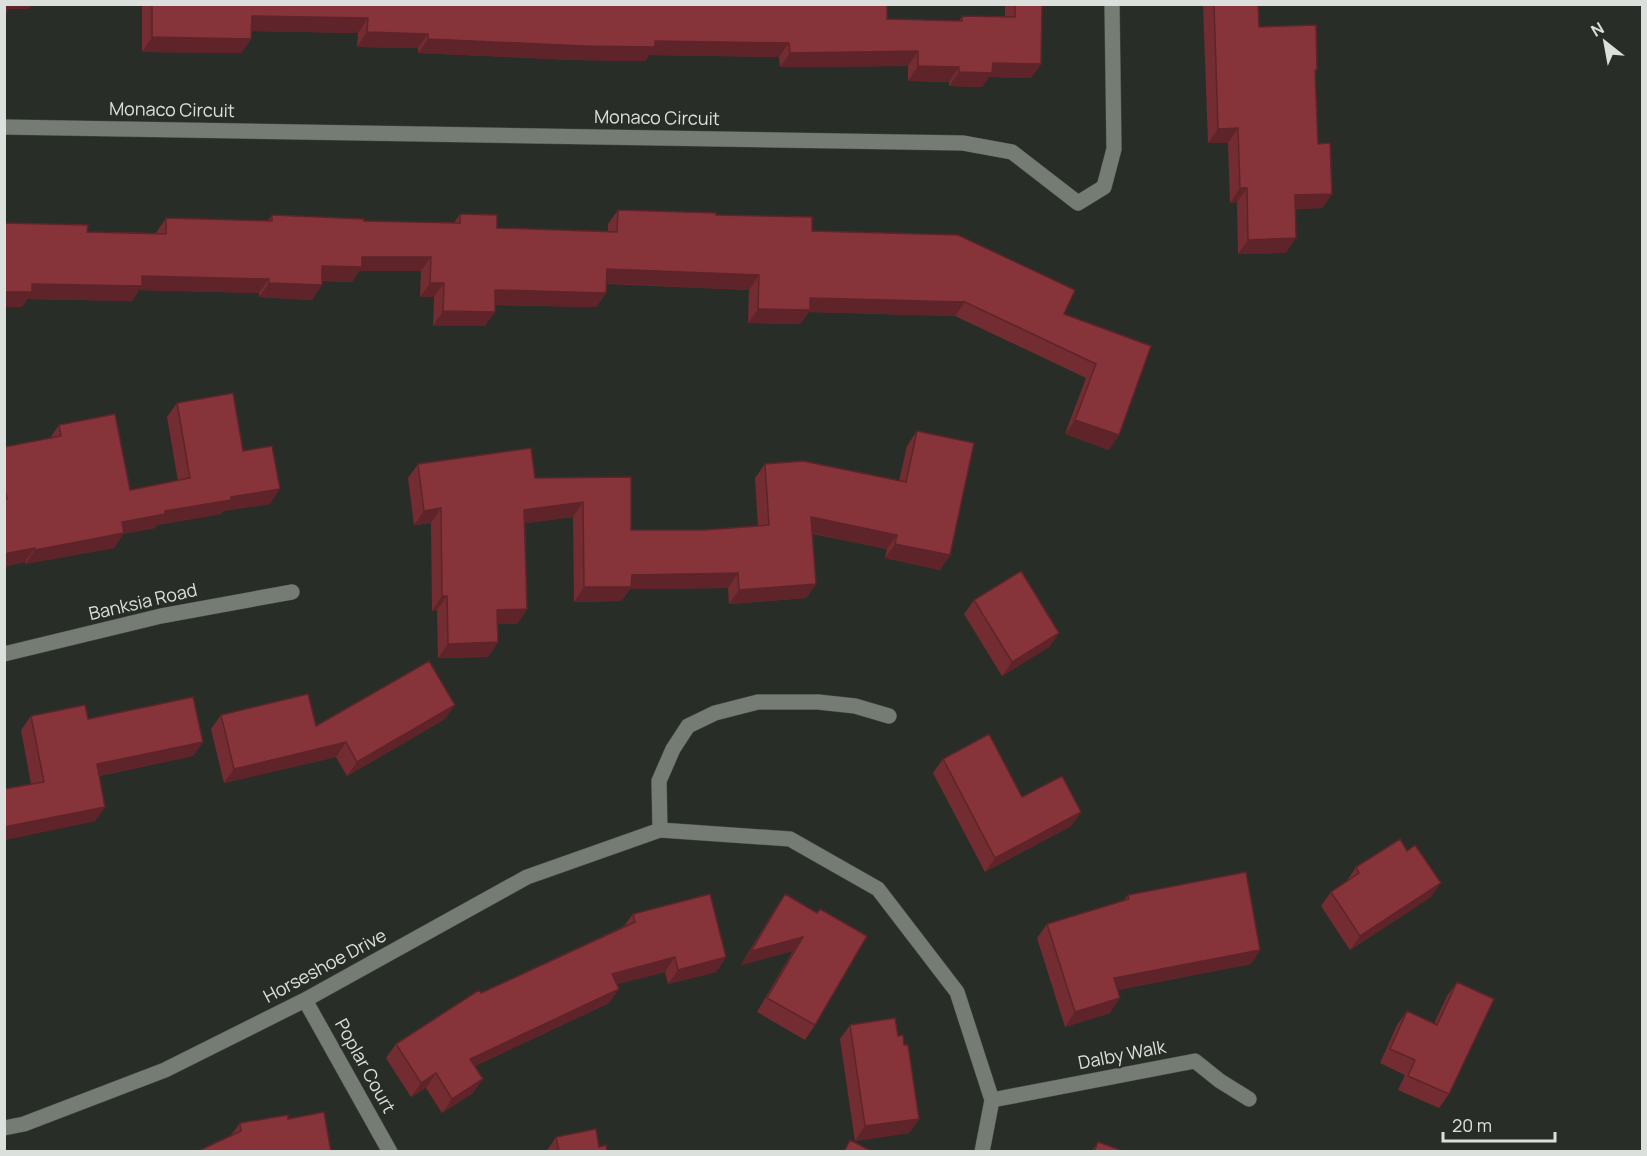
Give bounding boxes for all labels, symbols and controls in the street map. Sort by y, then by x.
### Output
north arrow [1575,12,1635,72]
text: N [1587,17,1608,42]
street label: Monaco Circuit [109,96,235,122]
street label: Monaco Circuit [594,104,720,130]
street label: Banksia Road [86,577,199,625]
street label: Horseshoe Drive [259,923,390,1008]
street label: Poplar Court [330,1014,402,1117]
street label: Dalby Walk [1076,1034,1169,1074]
scale bar [1443,1105,1556,1143]
text: 20 m [1452,1113,1492,1137]

